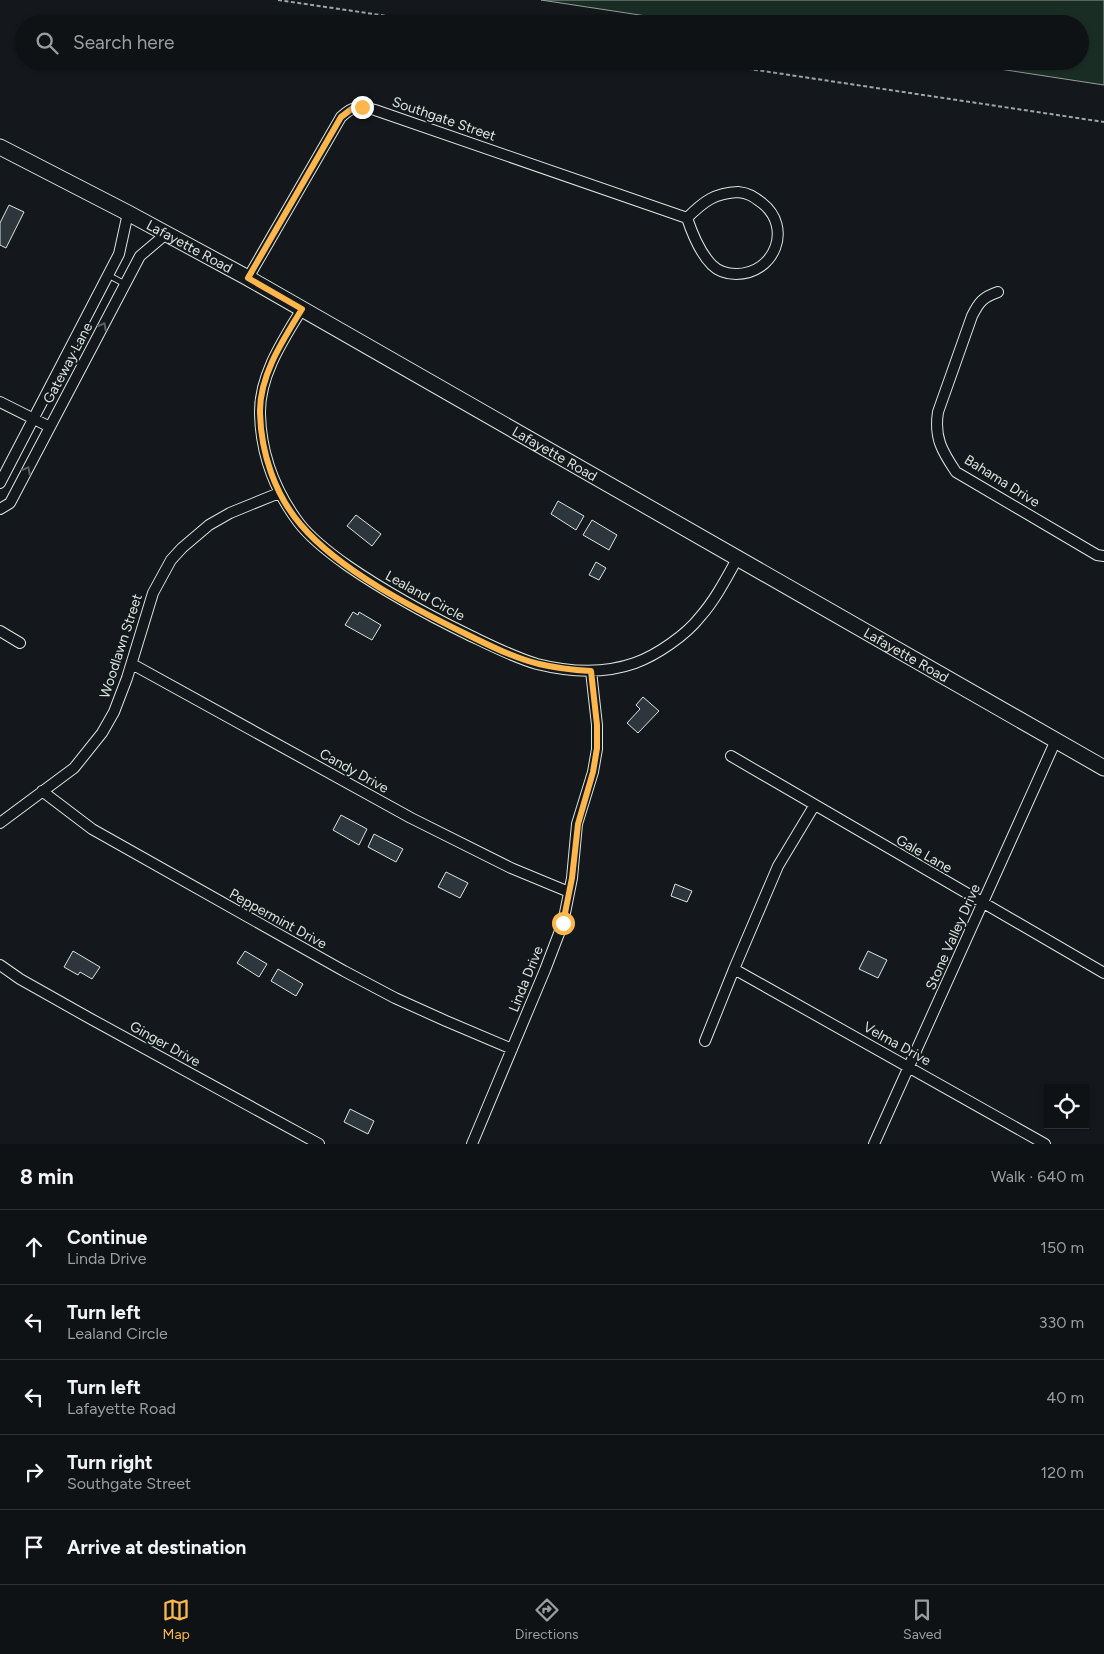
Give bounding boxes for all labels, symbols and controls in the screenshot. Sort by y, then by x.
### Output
search box [15,15,1089,70]
icon: search [33,29,61,57]
text: Search here [73,31,175,54]
street label: Southgate Street [390,93,498,145]
route end [351,96,374,119]
street label: Lafayette Road [144,216,236,277]
street label: Gateway Lane [40,319,97,406]
one-way arrow [97,322,107,331]
street label: Lafayette Road [509,423,600,485]
street label: Bahama Drive [961,451,1043,511]
one-way arrow [21,466,31,475]
street label: Lealand Circle [382,567,468,625]
street label: Woodlawn Street [96,592,146,700]
street label: Lafayette Road [861,624,952,686]
street label: Candy Drive [316,745,392,797]
street label: Gale Lane [893,831,955,877]
street label: Stone Valley Drive [922,881,984,993]
street label: Peppermint Drive [226,885,330,953]
route start [552,912,575,935]
street label: Linda Drive [505,943,547,1014]
street label: Ginger Drive [127,1018,204,1071]
street label: Velma Drive [860,1018,934,1070]
map controls [1044,1084,1089,1129]
button: locate [1044,1084,1089,1129]
text: 8 min [20,1164,74,1189]
text: Walk · 640 m [991,1167,1084,1186]
text: Continue [67,1226,147,1249]
icon: ahead [20,1233,48,1261]
text: 150 m [1040,1238,1084,1257]
text: Linda Drive [67,1249,146,1268]
text: Turn left [67,1301,141,1324]
icon: left [20,1308,48,1336]
text: 330 m [1039,1313,1084,1332]
text: Lealand Circle [67,1324,168,1343]
text: Turn left [67,1376,141,1399]
icon: left [20,1383,48,1411]
text: 40 m [1046,1388,1084,1407]
text: Lafayette Road [67,1399,176,1418]
text: Turn right [67,1451,153,1474]
icon: right [20,1458,48,1486]
text: 120 m [1041,1463,1084,1482]
text: Southgate Street [67,1474,191,1493]
icon: arrive [20,1533,48,1561]
text: Arrive at destination [67,1536,246,1559]
tab: Map [162,1596,190,1643]
tab: Directions [515,1596,579,1643]
tab: Saved [903,1596,942,1643]

